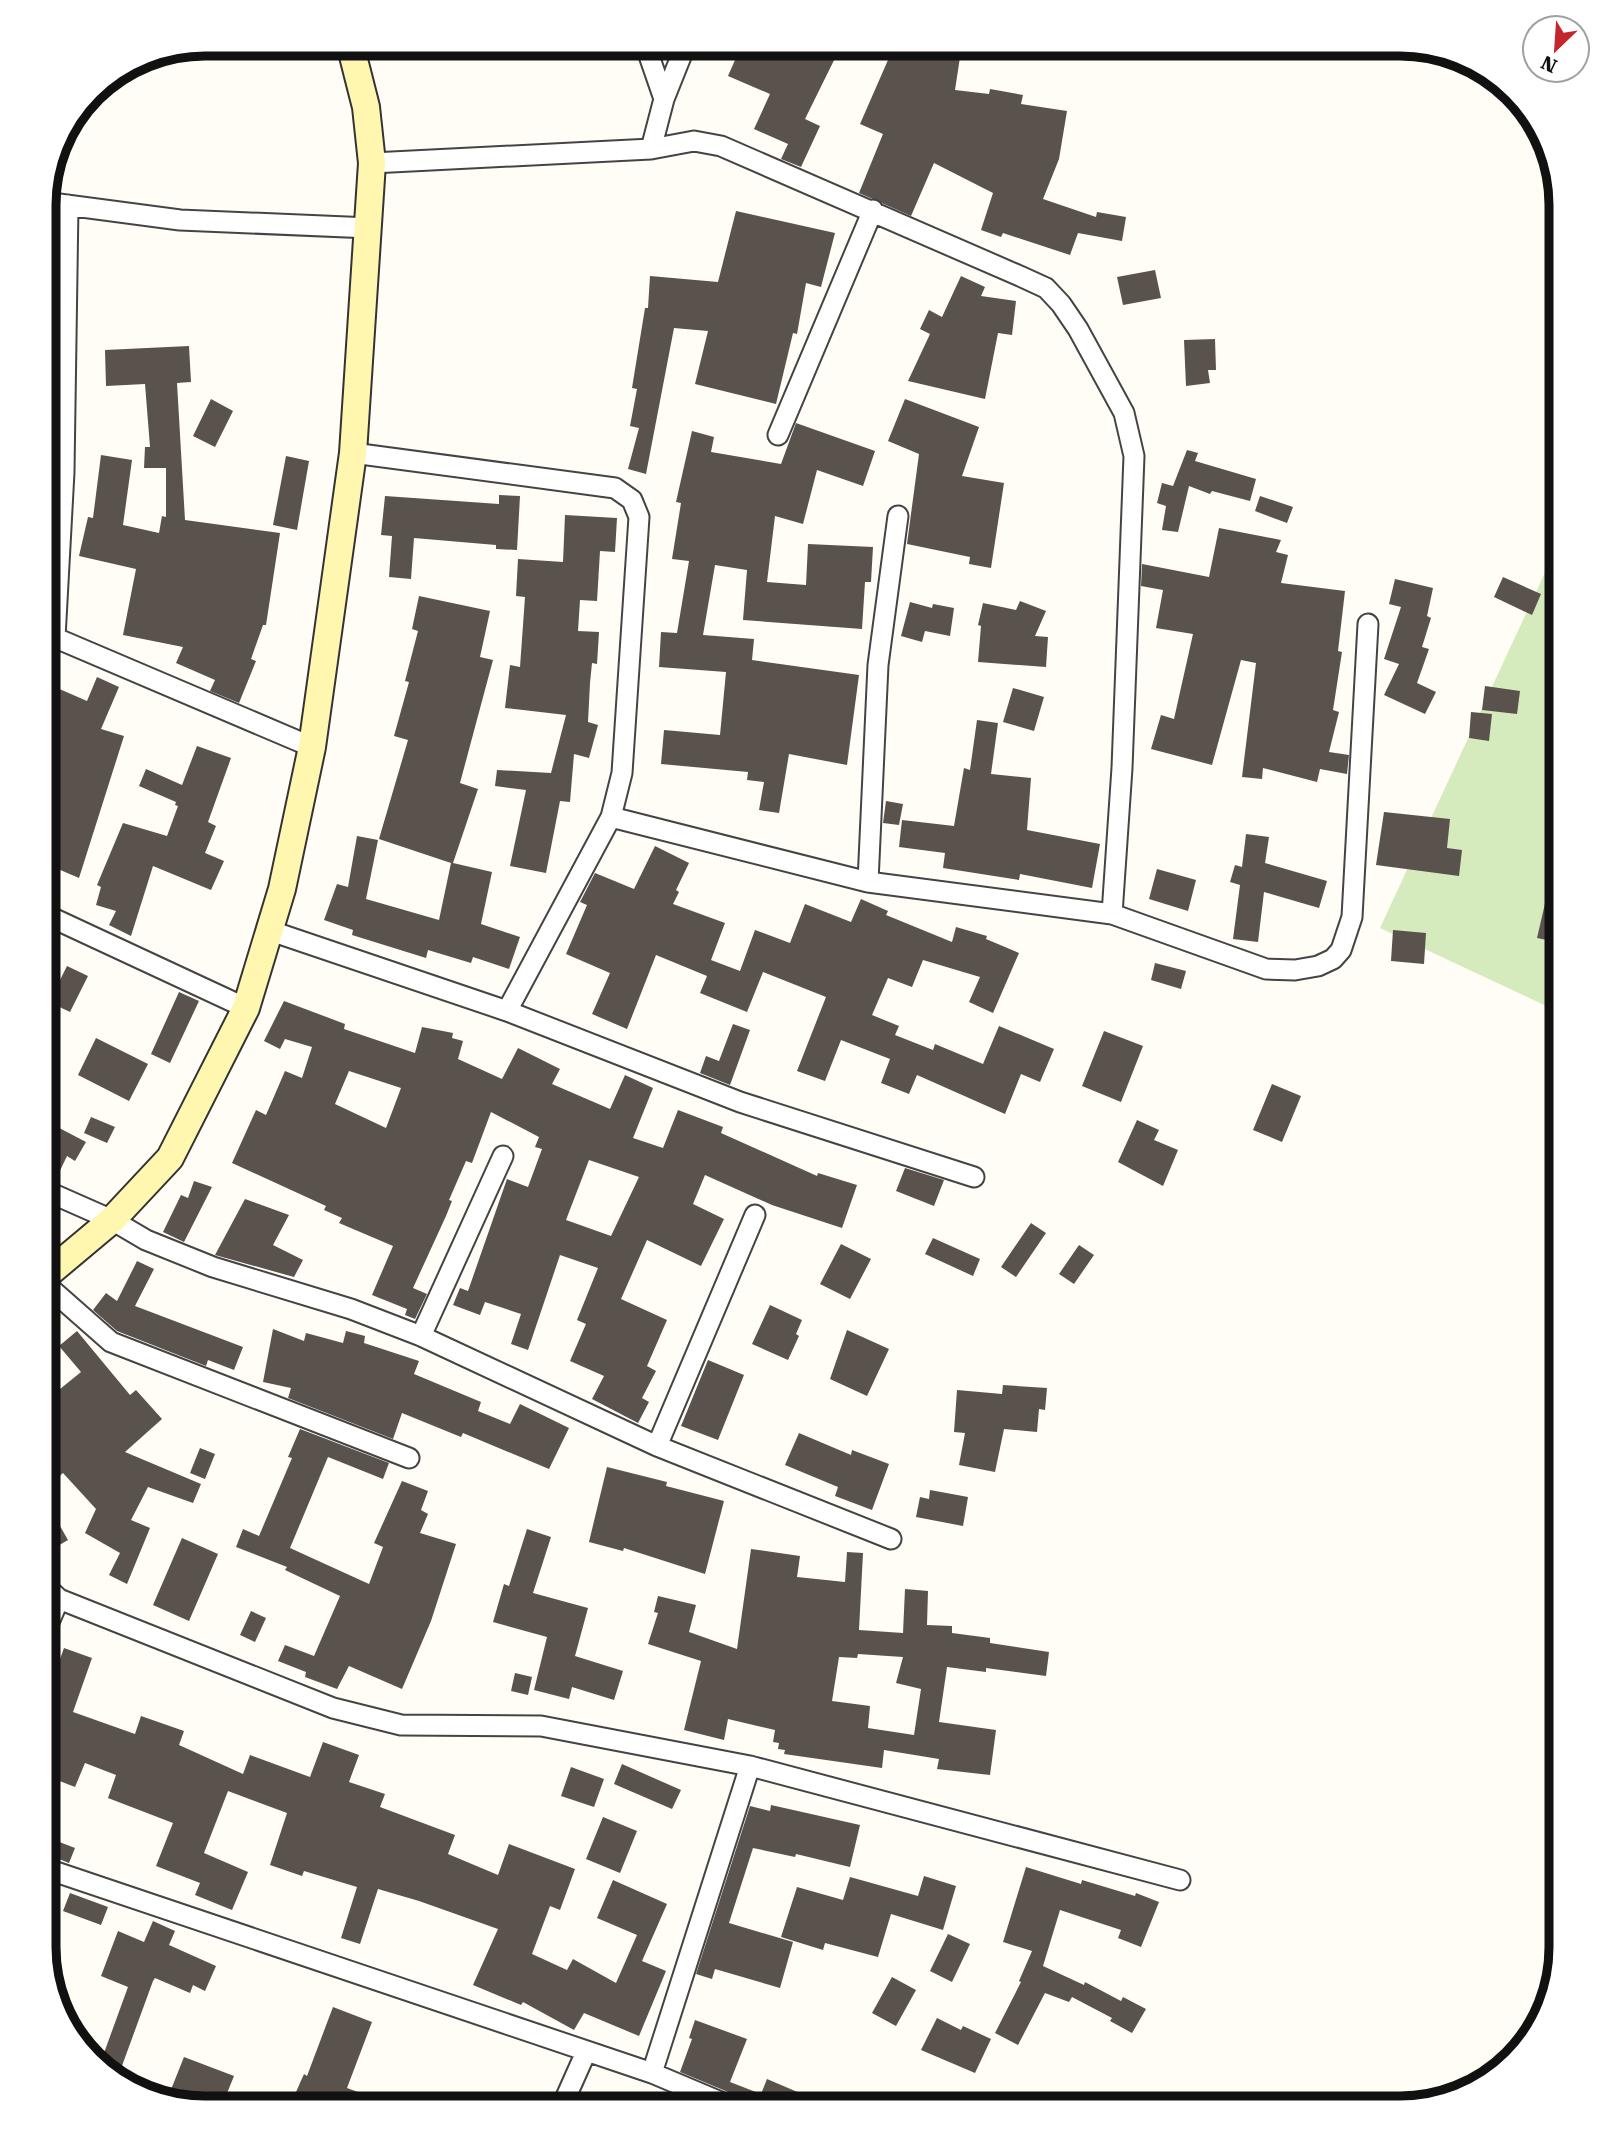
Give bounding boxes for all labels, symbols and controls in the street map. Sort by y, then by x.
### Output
north arrow [1521,14,1591,84]
text: N [1537,50,1561,77]

